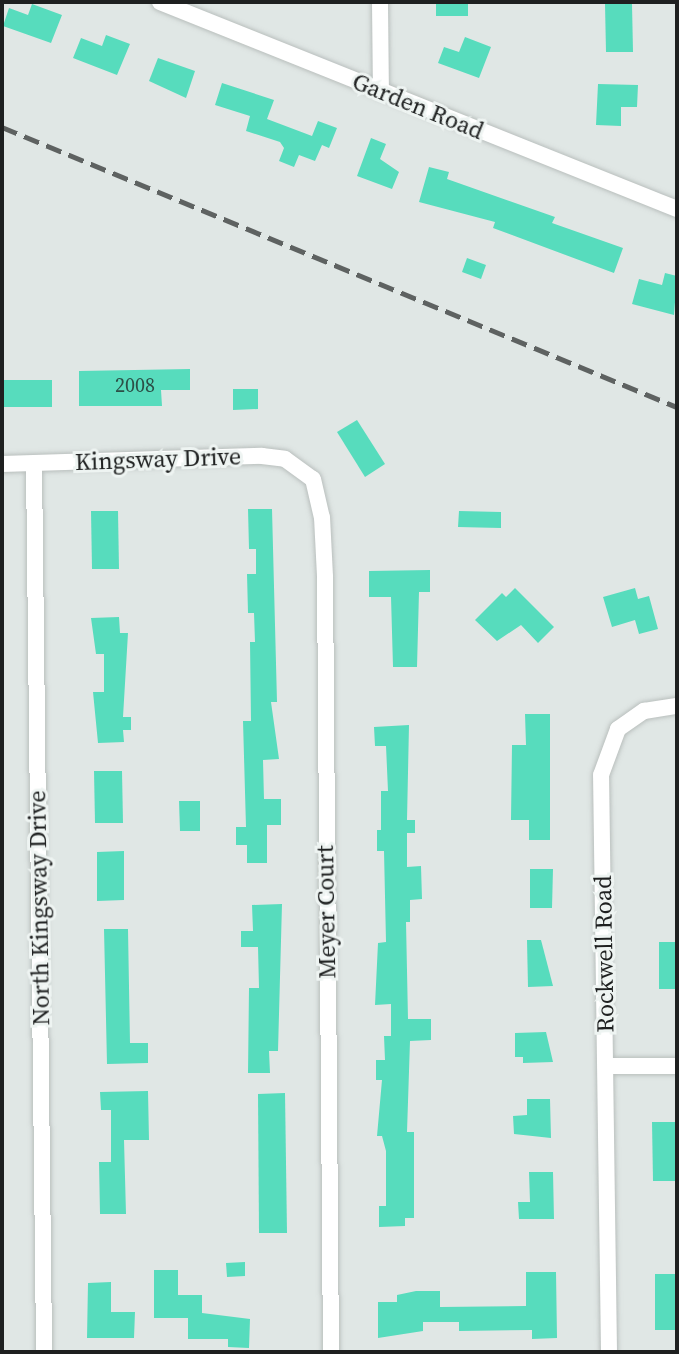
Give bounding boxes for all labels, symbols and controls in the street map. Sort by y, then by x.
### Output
street label: Garden Road [348,67,488,145]
house number: 2008 [115,373,155,397]
street label: Kingsway Drive [74,442,242,476]
street label: North Kingsway Drive [23,790,55,1026]
street label: Meyer Court [310,845,342,979]
street label: Rockwell Road [588,875,620,1033]

